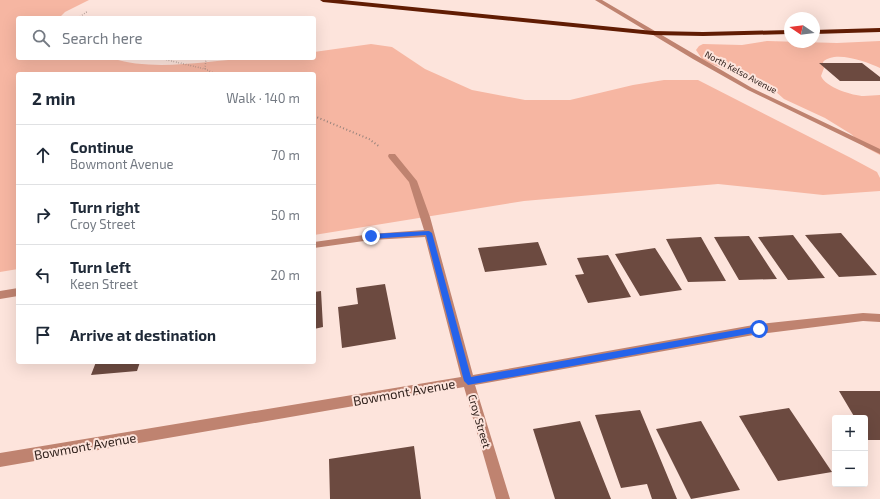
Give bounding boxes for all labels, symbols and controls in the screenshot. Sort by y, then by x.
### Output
north arrow [784,12,820,48]
search box [16,16,316,60]
icon: search [30,27,52,49]
text: Search here [62,29,143,47]
street label: North Kelso Avenue [703,48,779,96]
text: 2 min [32,88,75,108]
text: Walk · 140 m [226,90,300,106]
text: Continue [70,138,133,156]
icon: ahead [32,144,54,166]
text: 70 m [271,147,300,163]
text: Bowmont Avenue [70,156,174,172]
text: Turn right [70,198,140,216]
icon: right [32,204,54,226]
text: 50 m [271,207,300,223]
text: Croy Street [70,216,135,232]
route end [362,227,380,245]
text: Turn left [70,258,131,276]
icon: left [32,264,54,286]
text: 20 m [271,267,300,283]
text: Keen Street [70,276,138,292]
route start [750,320,768,338]
icon: arrive [32,324,54,346]
text: Arrive at destination [70,326,216,344]
street label: Bowmont Avenue [352,375,456,409]
street label: Croy Street [466,393,494,449]
map controls [832,415,868,487]
button: + [832,415,868,451]
street label: Bowmont Avenue [33,429,137,463]
button: − [832,451,868,487]

